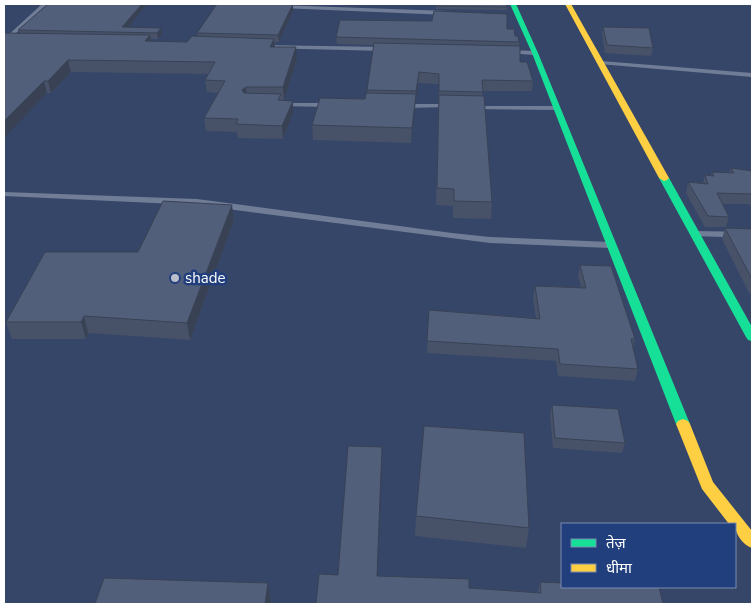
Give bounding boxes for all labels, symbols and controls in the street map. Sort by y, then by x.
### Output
place label: shade [185,268,225,288]
marker: shade [169,272,181,284]
legend [561,523,736,588]
text: तेज़ [606,533,627,553]
text: धीमा [606,558,633,578]

